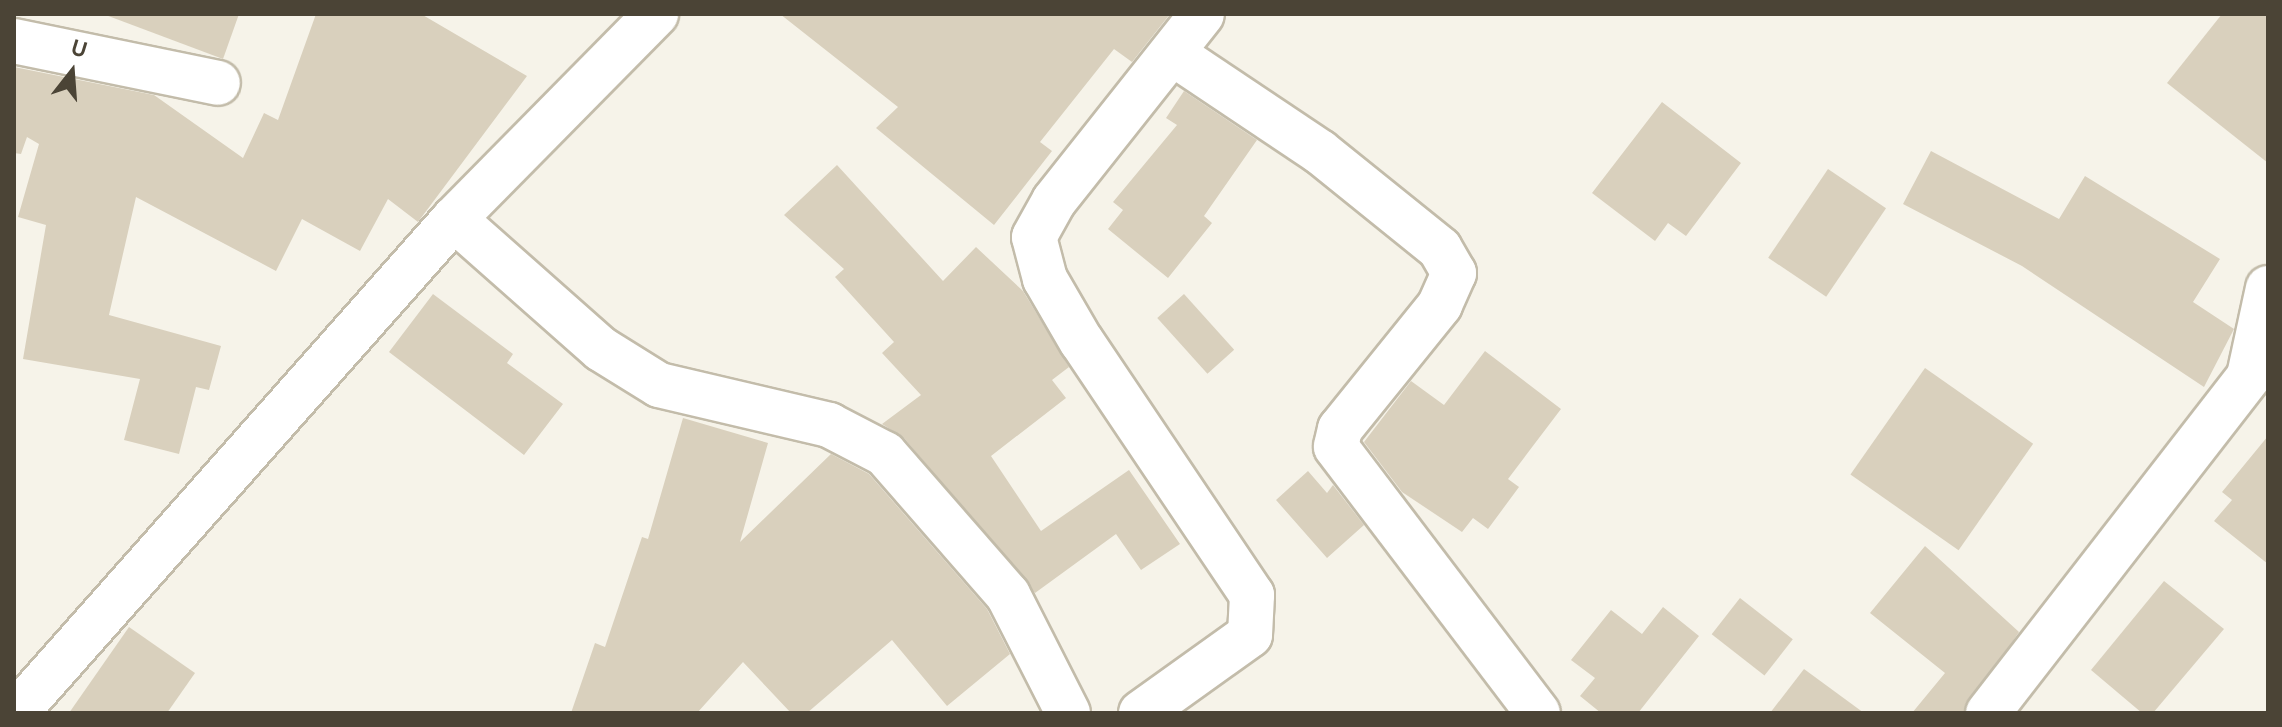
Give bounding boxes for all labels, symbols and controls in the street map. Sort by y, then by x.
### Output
north arrow [32,32,112,112]
text: U [68,32,91,65]

